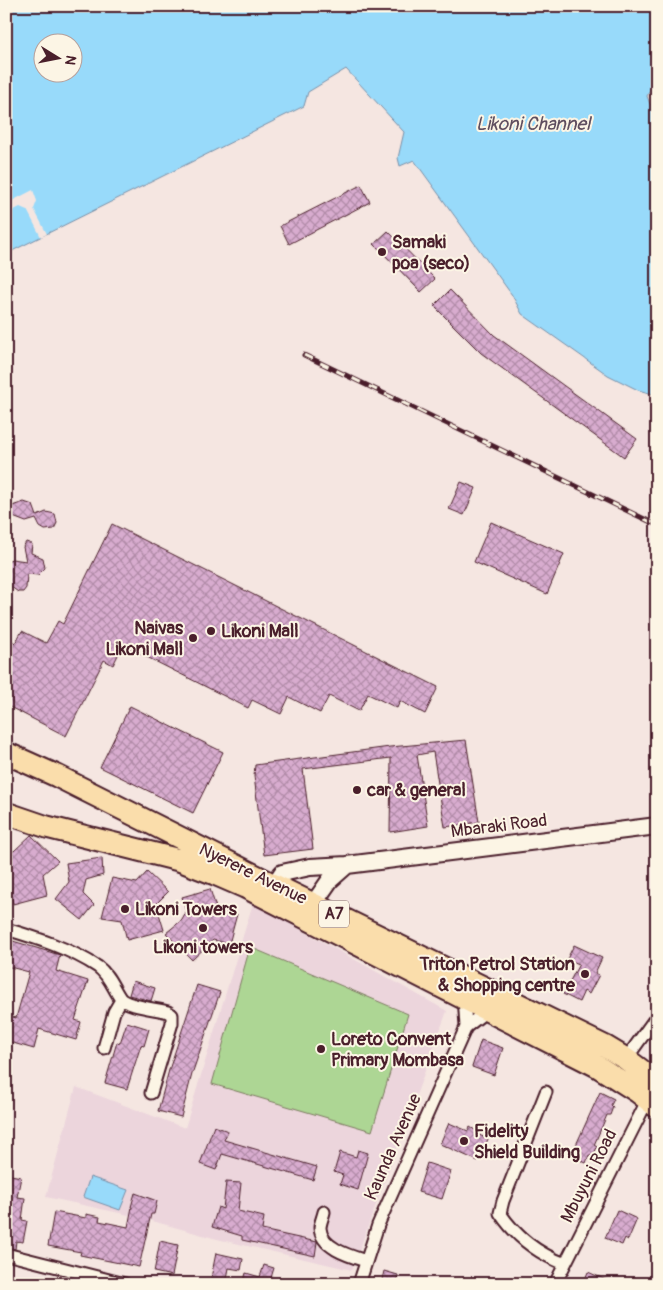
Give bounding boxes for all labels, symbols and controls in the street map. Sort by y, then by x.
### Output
north arrow [32,32,82,82]
text: N [61,54,80,66]
water label: Likoni Channel [476,112,593,136]
place label: Samaki poa (seco) [392,231,470,275]
marker: Samaki poa (seco) [376,246,388,258]
place label: Naivas Likoni Mall [105,617,184,661]
place label: Likoni Mall [221,620,299,643]
marker: Likoni Mall [205,625,217,637]
marker: Naivas Likoni Mall [187,632,199,644]
place label: car & general [366,779,466,802]
marker: car & general [351,784,363,796]
street label: Mbaraki Road [450,809,548,843]
street label: Nyerere Avenue [195,838,311,910]
place label: Likoni Towers [135,898,238,921]
road number: A7 [319,901,349,928]
marker: Likoni Towers [119,903,131,915]
marker: Likoni towers [197,922,209,934]
place label: Likoni towers [153,936,254,959]
place label: Triton Petrol Station & Shopping centre [418,953,576,997]
marker: Triton Petrol Station & Shopping centre [579,968,591,980]
place label: Loreto Convent Primary Mombasa [331,1028,464,1072]
marker: Loreto Convent Primary Mombasa [315,1043,327,1055]
street label: Kaunda Avenue [359,1090,427,1204]
place label: Fidelity Shield Building [474,1120,580,1164]
street label: Mbuyuni Road [556,1125,622,1227]
marker: Fidelity Shield Building [458,1135,470,1147]

